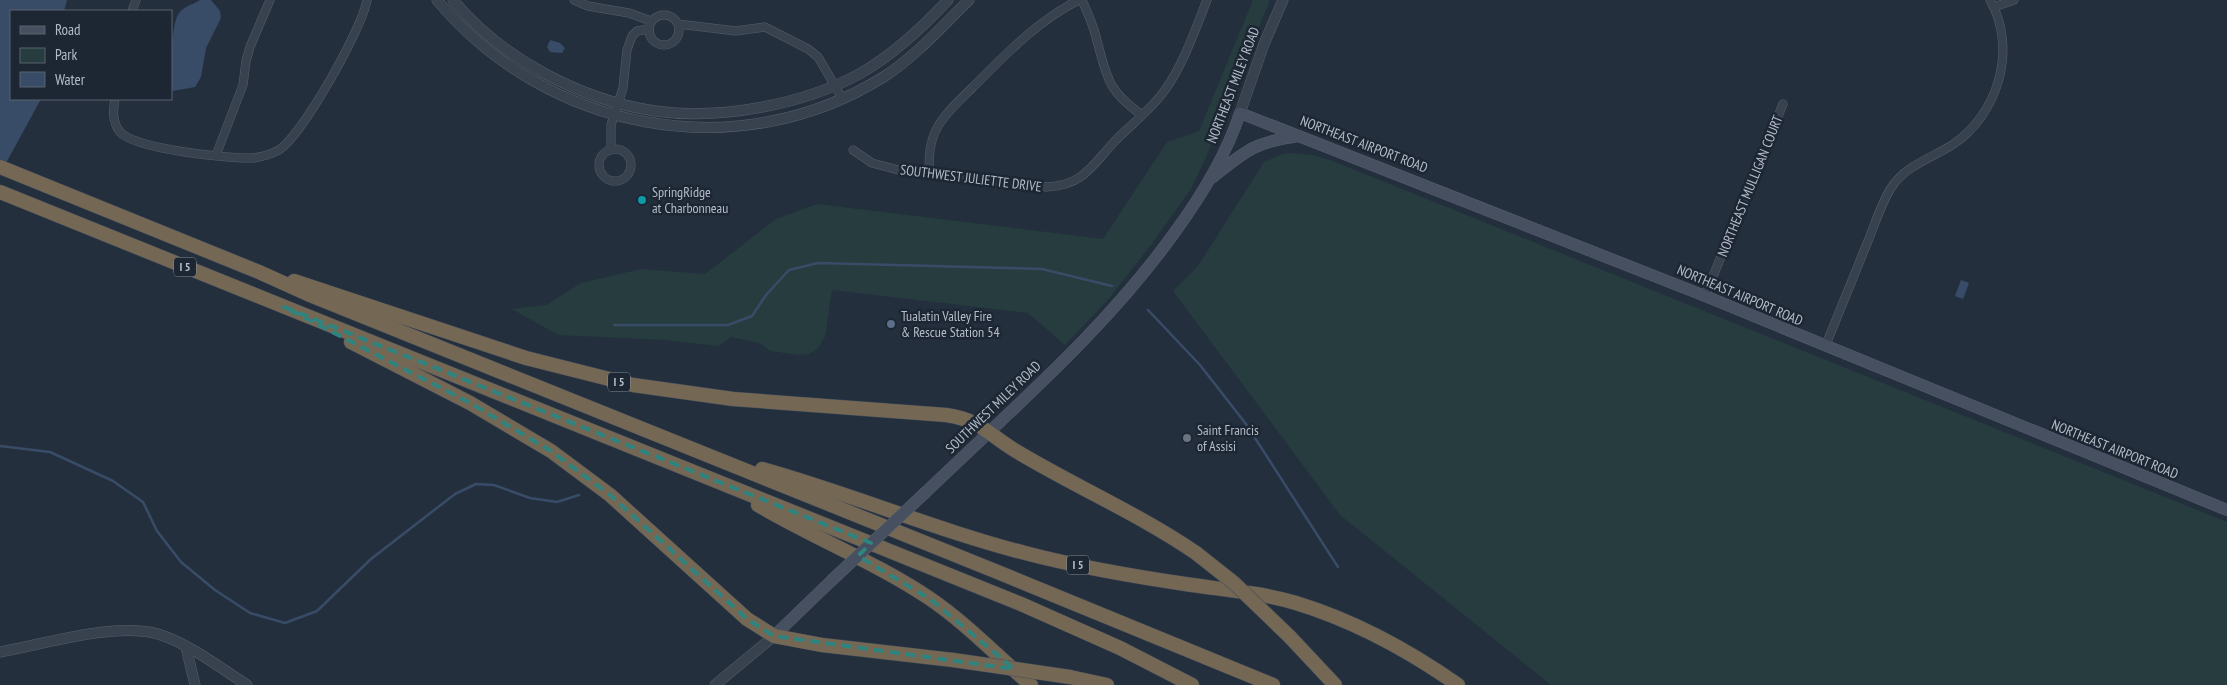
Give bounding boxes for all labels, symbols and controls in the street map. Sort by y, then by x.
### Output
legend [10,10,172,100]
text: Road [55,20,81,39]
street label: NORTHEAST MILEY ROAD [1203,24,1263,146]
text: Park [55,45,77,64]
text: Water [55,70,86,89]
street label: NORTHEAST AIRPORT ROAD [1298,111,1430,177]
street label: NORTHEAST MULLIGAN COURT [1713,112,1787,259]
street label: SOUTHWEST JULIETTE DRIVE [899,160,1043,196]
place label: SpringRidge at Charbonneau [652,183,728,217]
marker: SpringRidge at Charbonneau [636,194,648,206]
road number: I 5 [174,258,196,276]
street label: NORTHEAST AIRPORT ROAD [1674,260,1806,330]
place label: Tualatin Valley Fire & Rescue Station 54 [901,307,1000,341]
marker: Tualatin Valley Fire & Rescue Station 54 [885,318,897,330]
street label: SOUTHWEST MILEY ROAD [942,357,1044,457]
road number: I 5 [608,372,630,392]
street label: NORTHEAST AIRPORT ROAD [2049,415,2181,483]
place label: Saint Francis of Assisi [1197,421,1259,455]
marker: Saint Francis of Assisi [1181,432,1193,444]
road number: I 5 [1067,556,1089,574]

